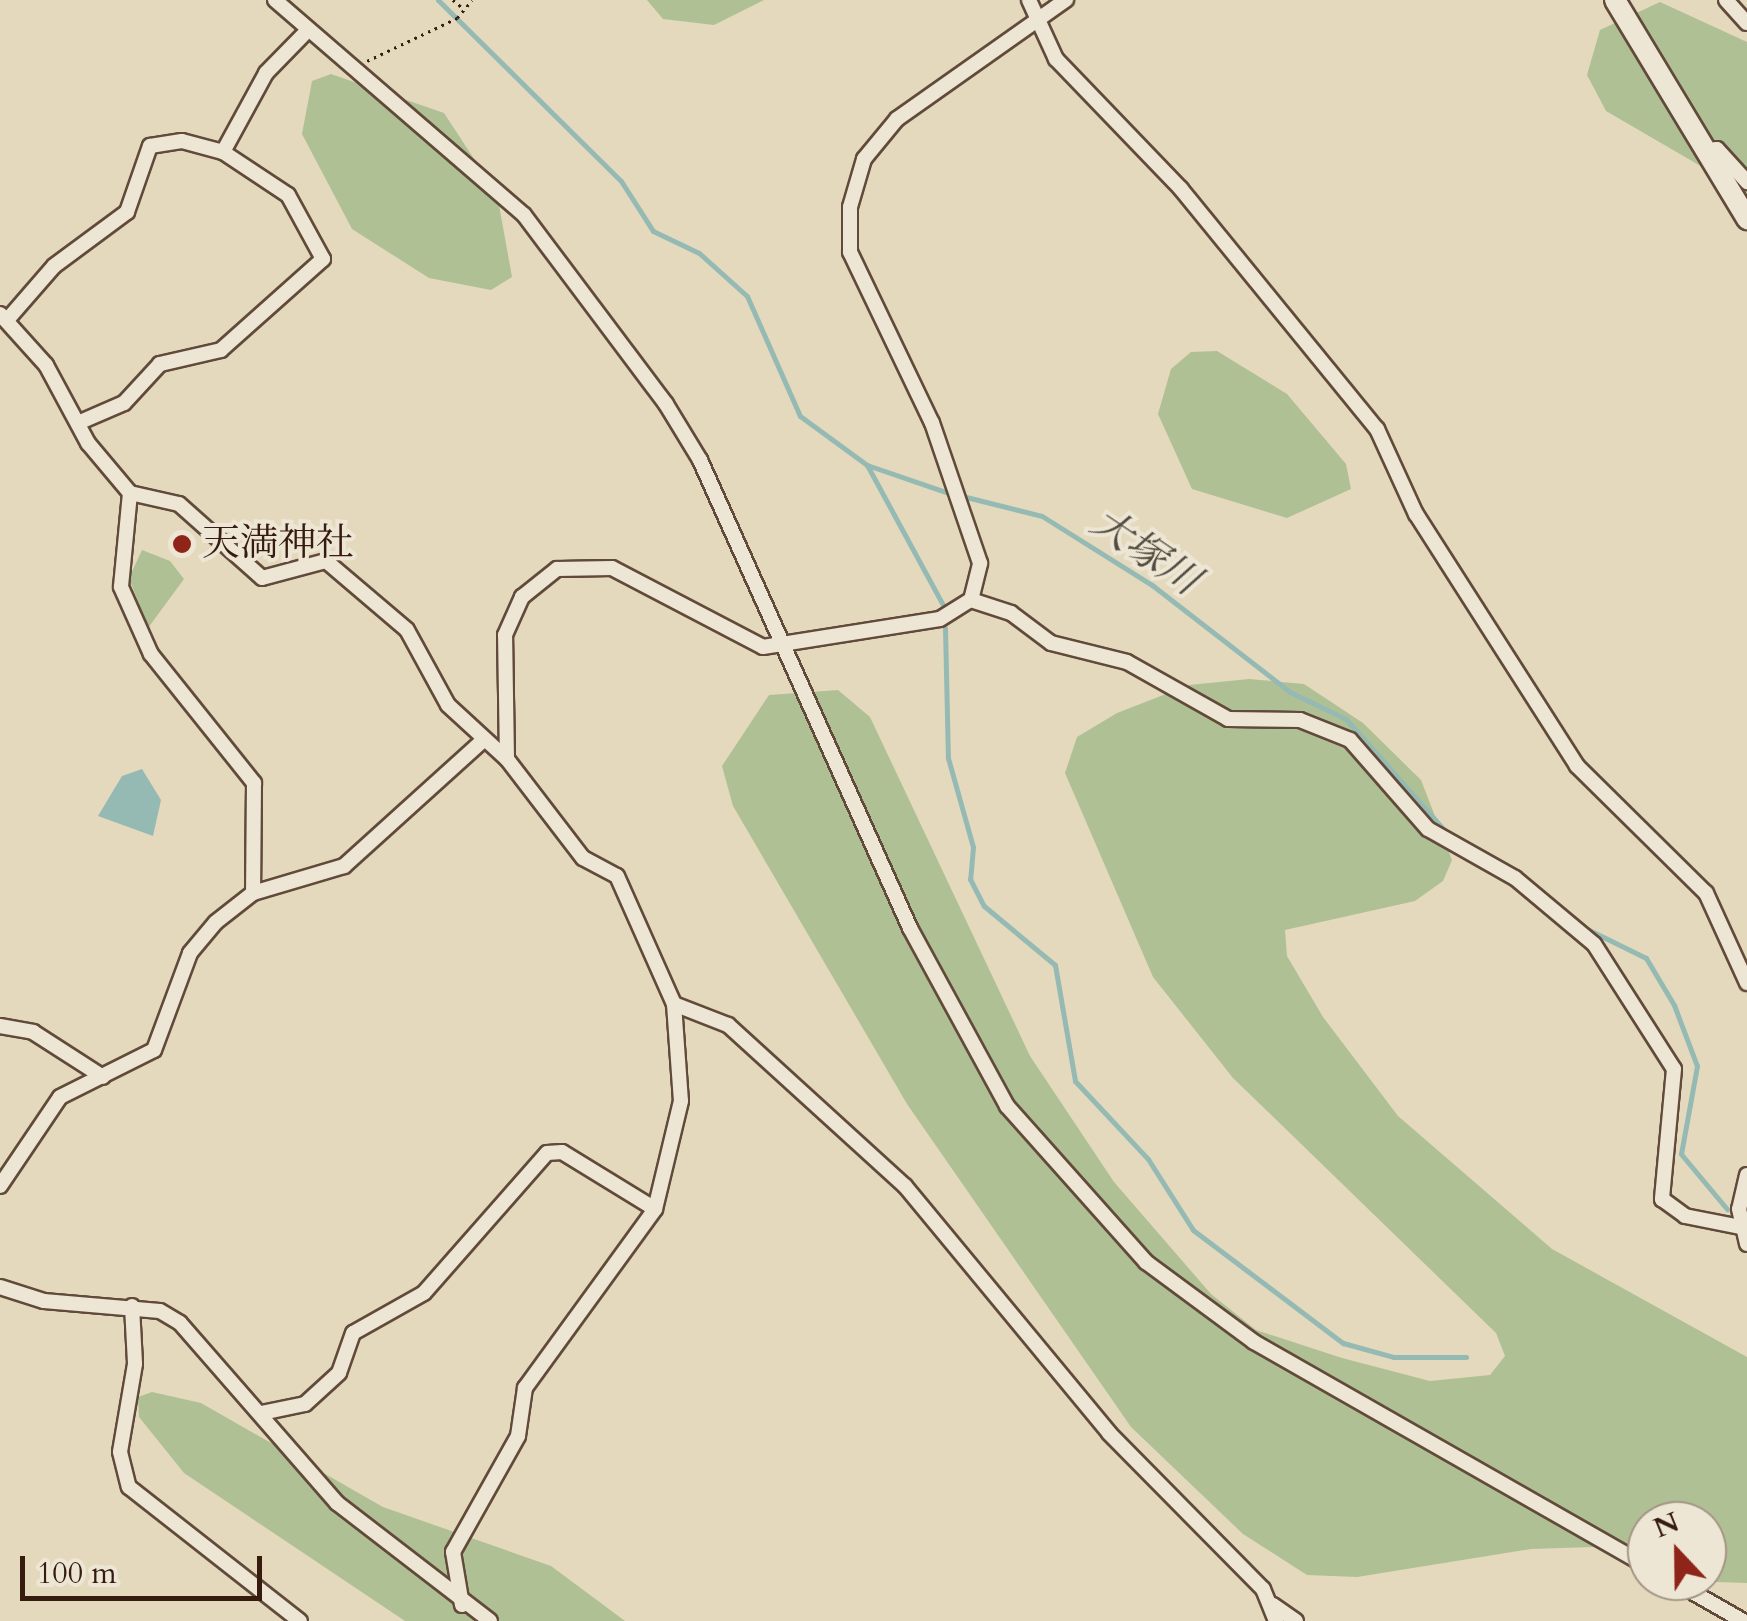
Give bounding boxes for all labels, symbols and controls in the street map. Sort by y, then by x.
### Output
water label: 大塚川 [1082,499,1208,605]
place label: 天満神社 [202,521,354,567]
marker: 天満神社 [171,533,193,555]
north arrow [1627,1501,1727,1601]
text: N [1648,1503,1685,1547]
scale bar [25,1536,268,1598]
text: 100 m [37,1553,117,1594]

